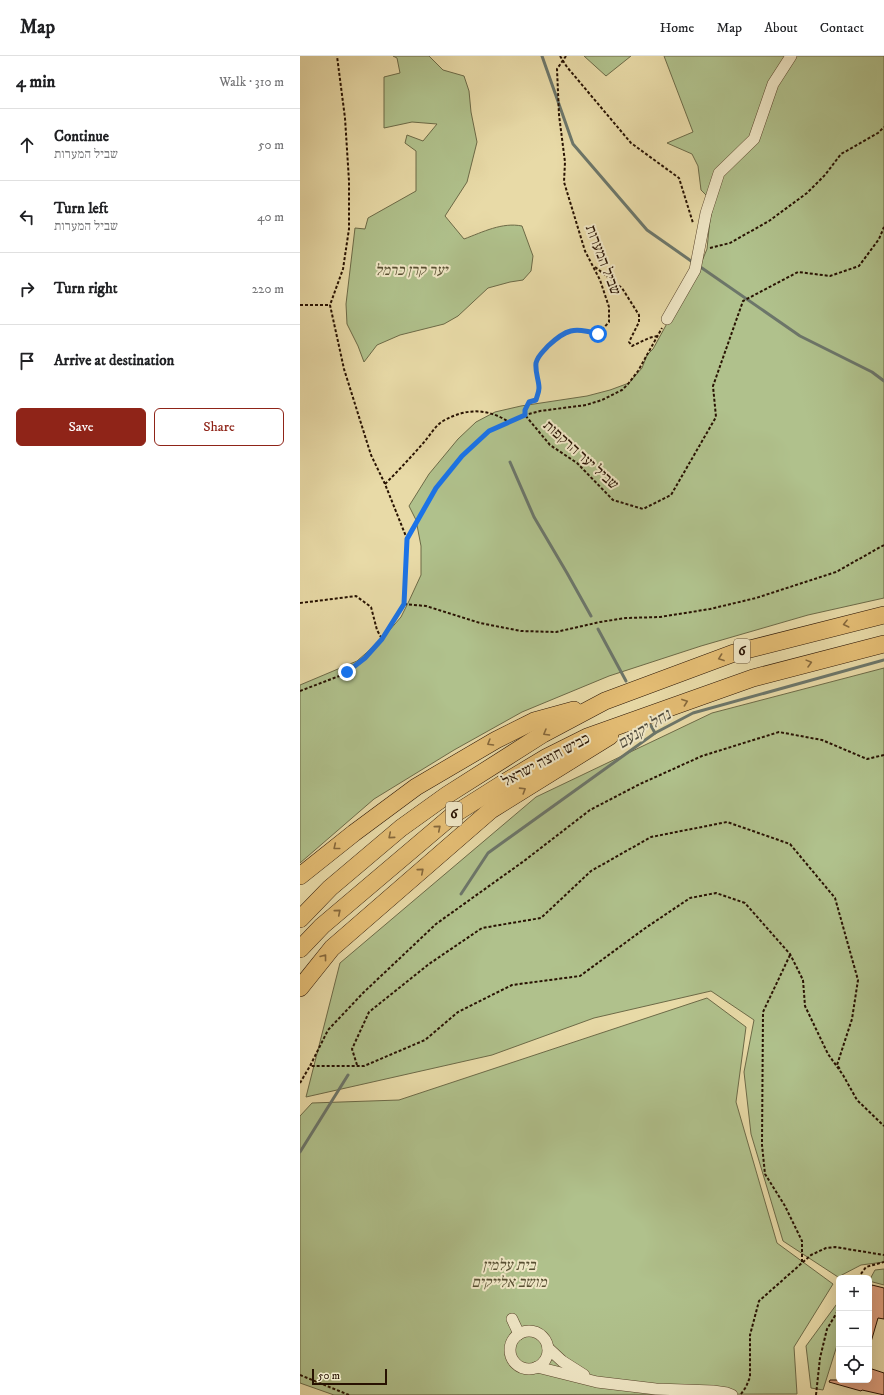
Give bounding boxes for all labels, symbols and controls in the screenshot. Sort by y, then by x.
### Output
text: Map [20,16,55,39]
text: Home [660,19,694,37]
text: Map [716,19,742,37]
text: About [764,19,798,37]
text: Contact [820,19,864,37]
text: 4 min [16,71,55,93]
text: Walk · 310 m [219,74,284,90]
text: Continue [54,127,109,146]
icon: ahead [16,134,38,156]
text: 50 m [258,137,284,153]
text: שביל המערות [54,146,118,162]
text: Turn left [54,199,108,218]
icon: left [16,206,38,228]
text: 40 m [257,209,284,225]
text: שביל המערות [54,218,118,234]
street label: שביל המערות [581,222,625,298]
park label: יער קרן כרמל [375,261,449,280]
icon: right [16,278,38,300]
text: Turn right [54,279,117,298]
text: 220 m [252,281,284,297]
route start [589,325,607,343]
icon: arrive [16,350,38,372]
text: Arrive at destination [54,351,174,370]
button: Save [16,408,146,446]
button: Share [154,408,284,446]
street label: שביל יער הרקפות [539,416,623,494]
one-way arrow [843,620,849,628]
road number: 6 [734,639,750,663]
one-way arrow [717,653,724,661]
one-way arrow [805,659,812,668]
route end [338,663,356,681]
one-way arrow [682,699,689,707]
water label: נחל יקנעם [614,704,676,753]
one-way arrow [543,728,550,735]
street label: כביש חוצה ישראל [499,729,593,791]
one-way arrow [487,739,494,746]
one-way arrow [519,788,526,795]
road number: 6 [446,802,462,826]
one-way arrow [433,826,440,833]
one-way arrow [389,831,396,838]
one-way arrow [333,843,340,850]
one-way arrow [416,868,424,875]
one-way arrow [334,910,341,917]
one-way arrow [320,954,327,961]
park label: בית עלמין מושב אלייקים [471,1256,547,1292]
map controls [836,1275,872,1383]
button: + [836,1275,872,1311]
button: − [836,1311,872,1347]
button: locate [836,1347,872,1383]
scale bar [312,1367,387,1386]
text: 50 m [318,1369,340,1383]

